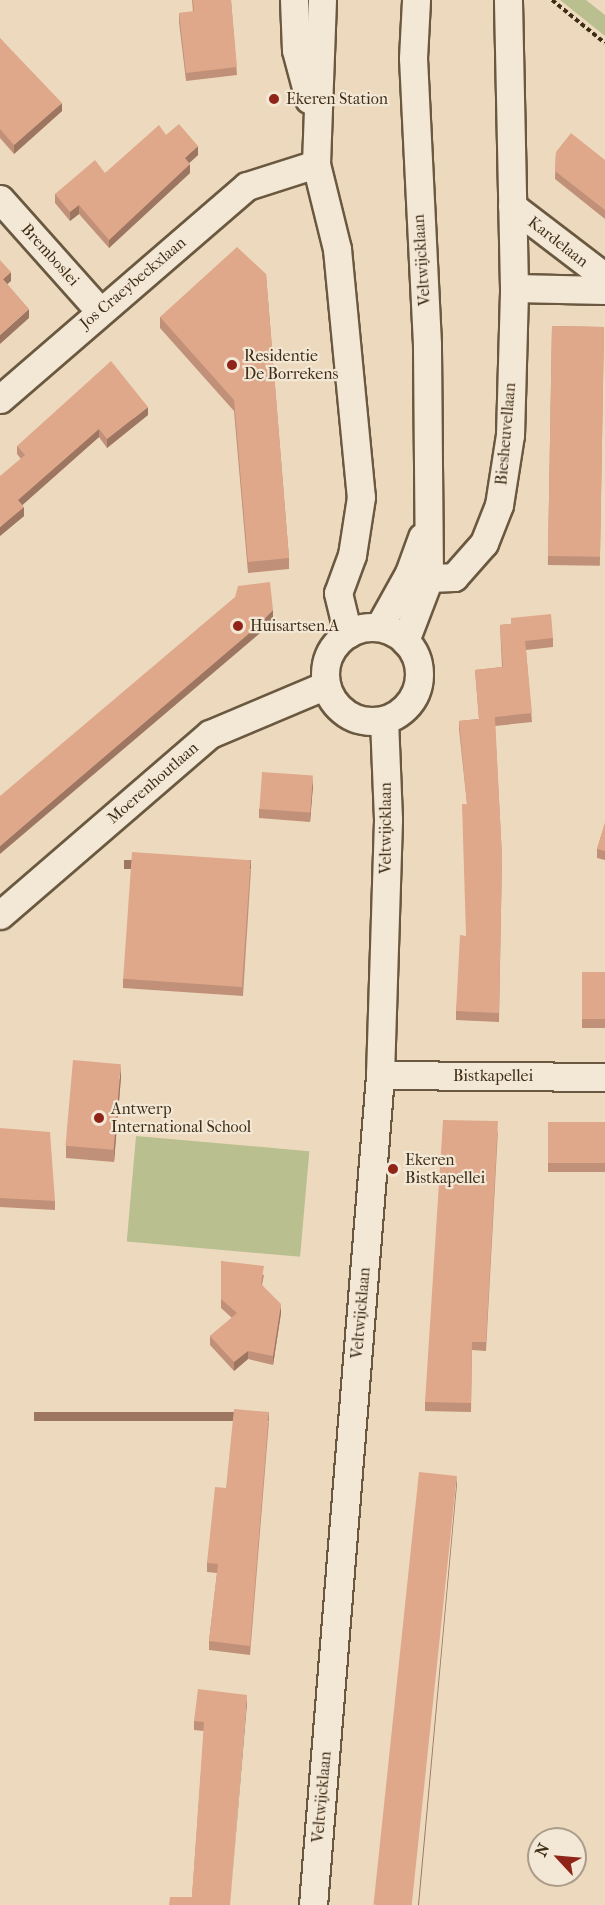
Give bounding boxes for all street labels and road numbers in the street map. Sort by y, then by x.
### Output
street label: Kardelaan [524,213,592,271]
street label: Veltwijcklaan [409,214,435,306]
street label: Bremboslei [17,220,83,290]
street label: Jos Craeybeckxlaan [76,233,190,333]
street label: Biesheuvellaan [492,382,520,486]
street label: Moerenhoutlaan [104,738,202,828]
street label: Veltwijcklaan [376,782,396,874]
street label: Bistkapellei [453,1066,533,1086]
street label: Veltwijcklaan [347,1266,375,1360]
street label: Veltwijcklaan [308,1750,336,1844]

